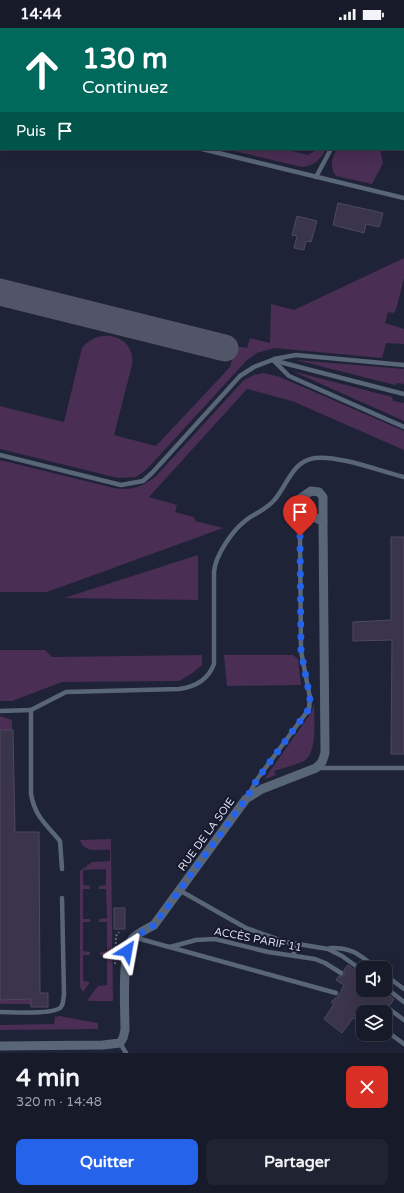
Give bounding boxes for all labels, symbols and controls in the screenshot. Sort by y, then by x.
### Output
text: 14:44 [20,5,62,23]
text: 130 m [82,42,168,76]
icon: ahead [16,44,68,96]
text: Continuez [82,76,168,98]
icon: arrive [54,120,76,142]
text: Puis [16,122,46,140]
pin [283,495,317,536]
icon: arrive [289,501,311,523]
street label: RUE DE LA SOIE [176,795,237,873]
street label: ACCÈS PARIF 11 [213,924,303,954]
position arrow [106,930,148,972]
map controls [356,961,392,1041]
button: sound [356,961,392,997]
button: layers [356,1005,392,1041]
text: 4 min [16,1064,80,1093]
button: close [346,1066,388,1108]
text: 320 m · 14:48 [16,1094,102,1110]
button: Quitter [16,1139,198,1185]
button: Partager [206,1139,388,1185]

